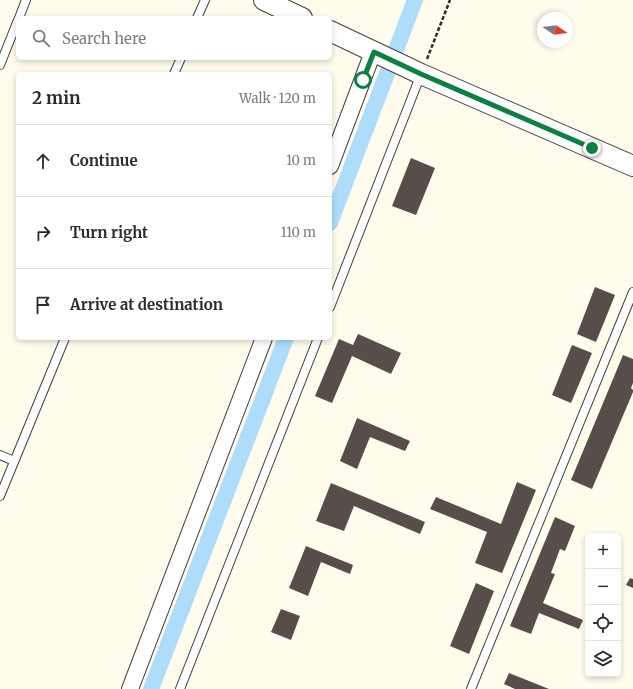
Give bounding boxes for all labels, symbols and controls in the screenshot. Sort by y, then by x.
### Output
north arrow [537,12,573,48]
search box [16,16,332,60]
icon: search [30,27,52,49]
text: Search here [62,29,146,48]
route start [354,71,372,89]
text: 2 min [32,87,80,109]
text: Walk · 120 m [239,90,316,107]
route end [583,139,601,157]
icon: ahead [32,150,54,172]
text: Continue [70,151,138,170]
text: 10 m [286,152,316,169]
icon: right [32,222,54,244]
text: Turn right [70,223,148,242]
text: 110 m [281,224,316,241]
icon: arrive [32,294,54,316]
text: Arrive at destination [70,295,223,314]
map controls [585,533,621,677]
button: + [585,533,621,569]
button: − [585,569,621,605]
button: locate [585,605,621,641]
button: layers [585,641,621,677]

